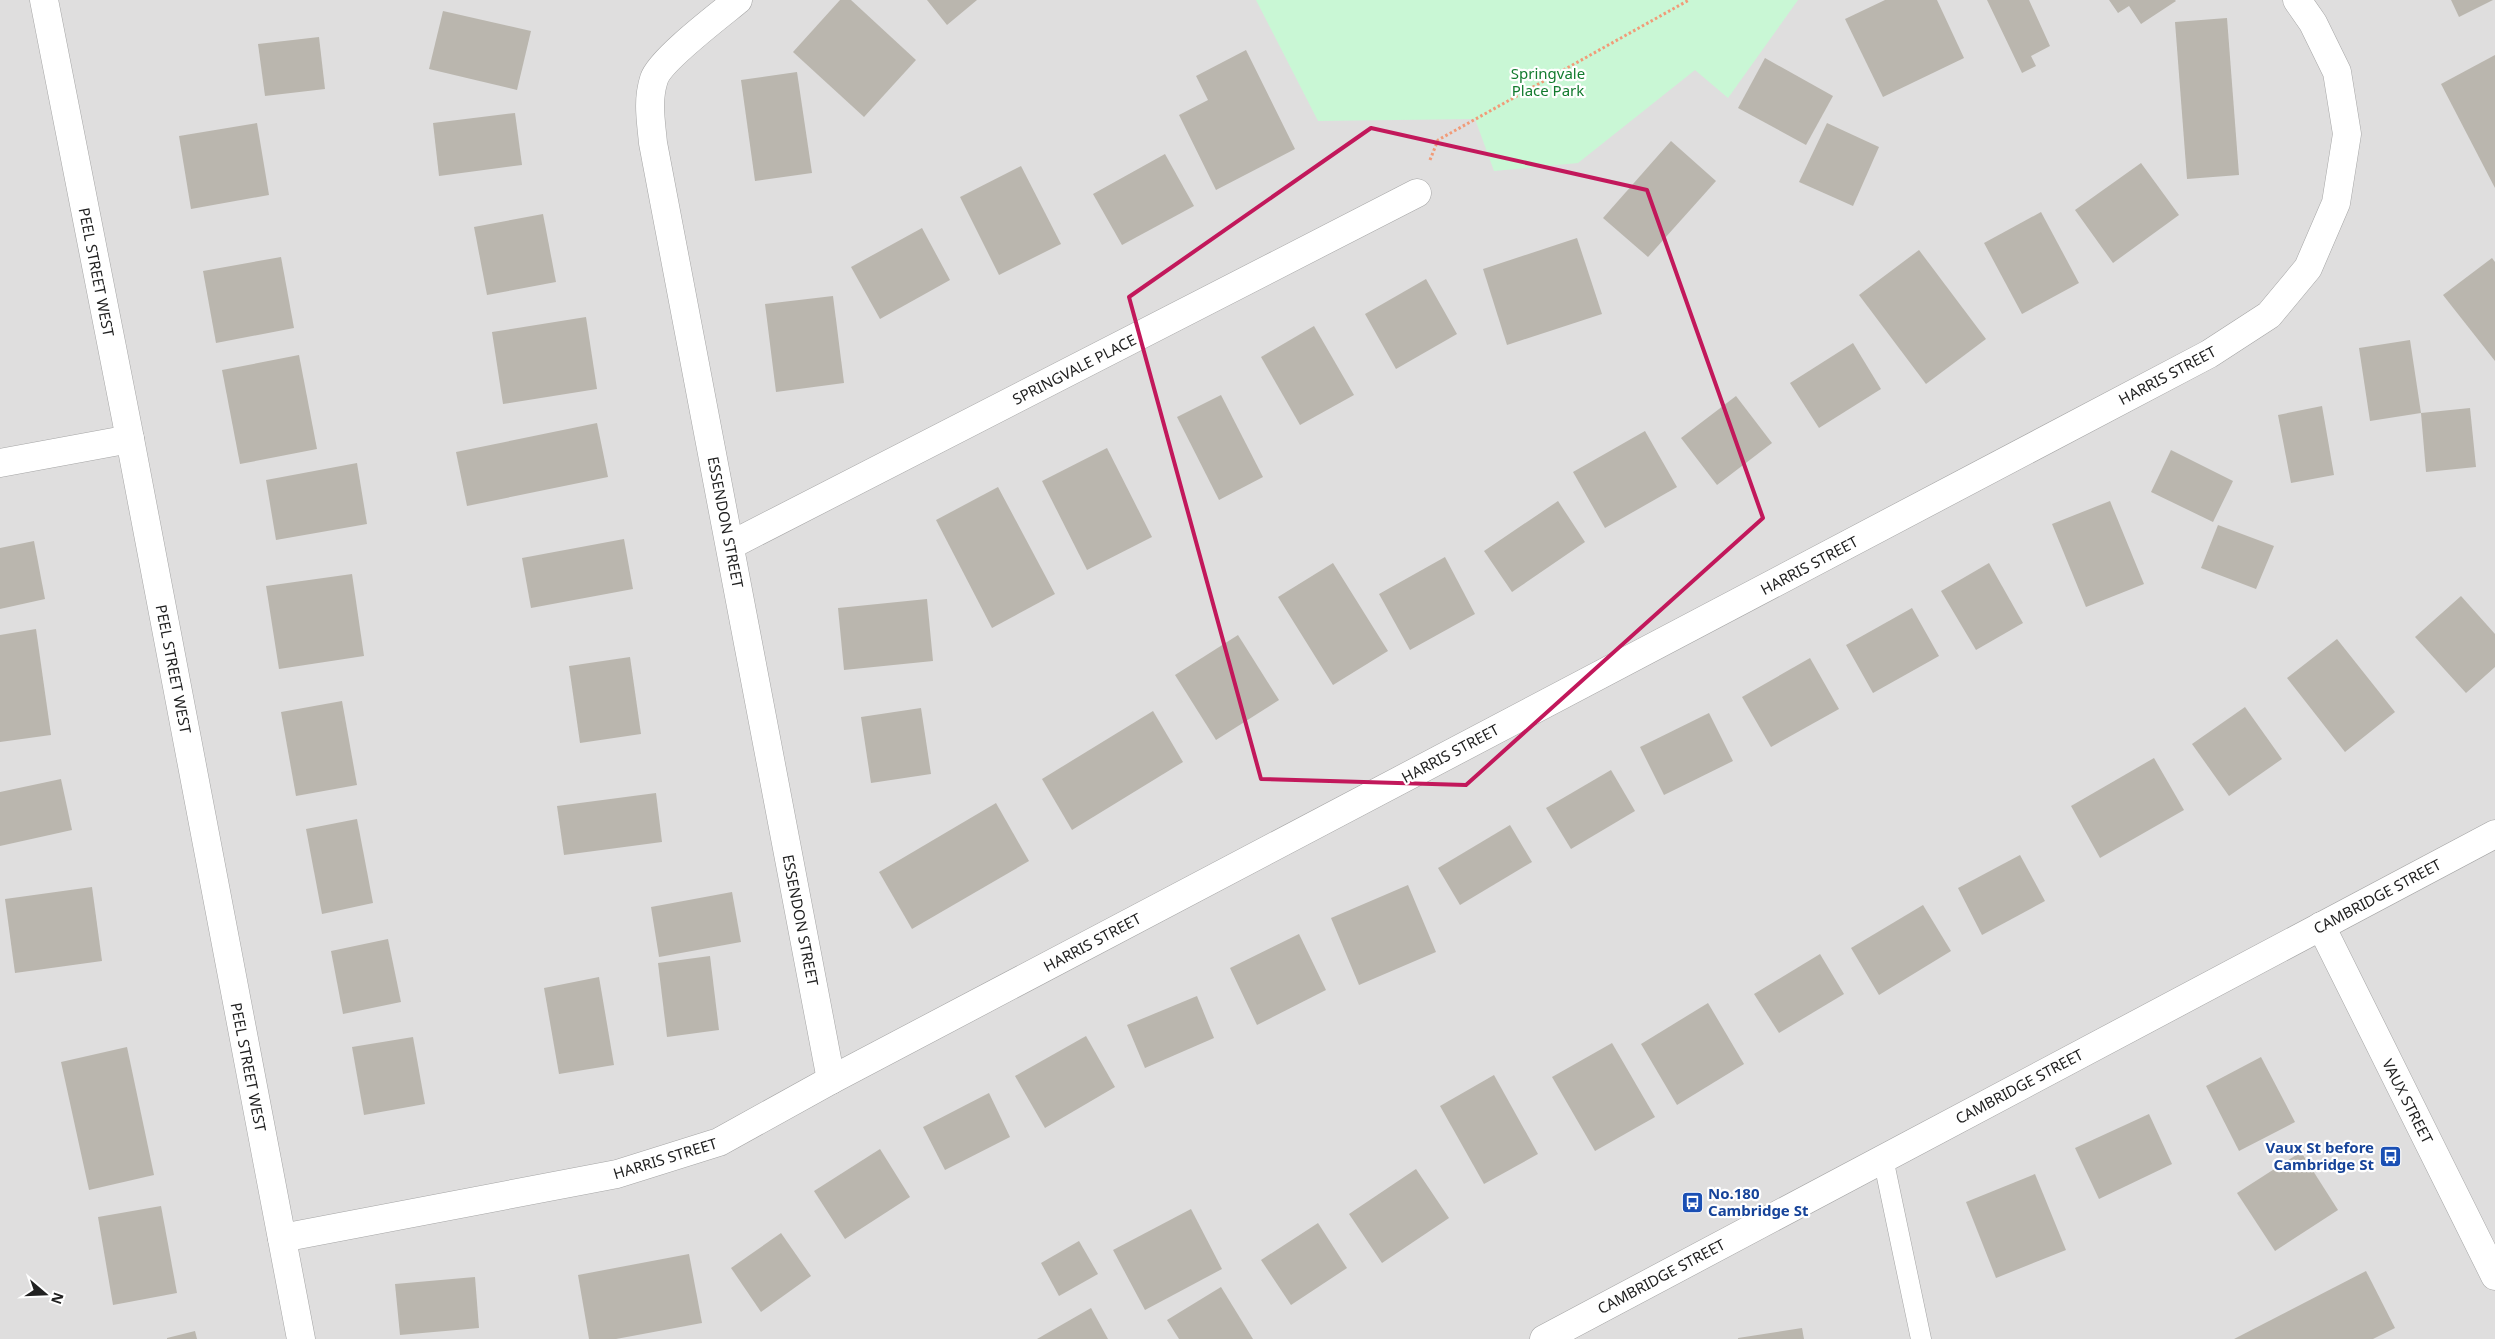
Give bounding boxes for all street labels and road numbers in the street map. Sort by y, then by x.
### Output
street label: PEEL STREET WEST [75,206,119,339]
street label: SPRINGVALE PLACE [1009,329,1139,409]
street label: HARRIS STREET [2115,341,2220,409]
street label: ESSENDON STREET [703,455,749,590]
street label: HARRIS STREET [1757,531,1862,599]
street label: PEEL STREET WEST [152,603,196,736]
street label: HARRIS STREET [1398,719,1503,787]
street label: ESSENDON STREET [778,853,824,988]
street label: CAMBRIDGE STREET [2310,854,2445,938]
street label: HARRIS STREET [1040,908,1145,976]
street label: PEEL STREET WEST [227,1001,271,1134]
street label: CAMBRIDGE STREET [1952,1044,2087,1128]
street label: VAUX STREET [2378,1055,2438,1147]
street label: HARRIS STREET [611,1133,720,1183]
street label: CAMBRIDGE STREET [1594,1234,1729,1318]

